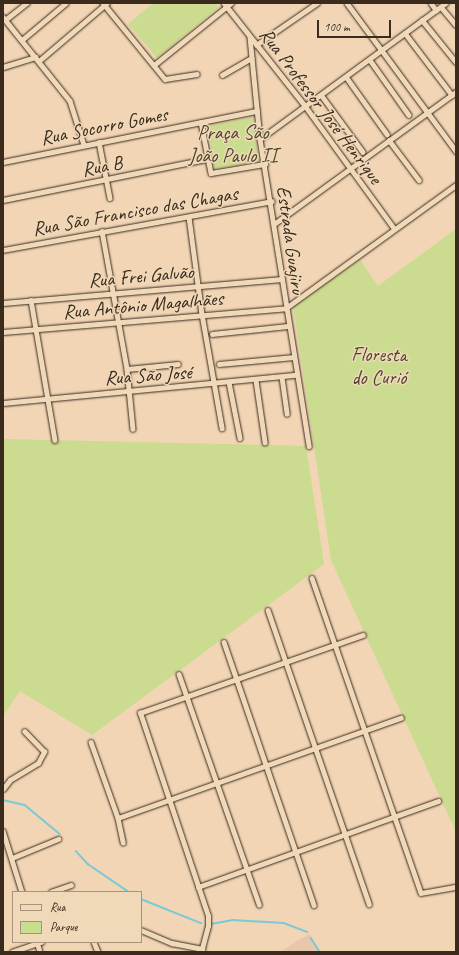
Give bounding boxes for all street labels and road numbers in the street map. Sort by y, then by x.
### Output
street label: Rua Professor José Henrique [254,23,388,189]
street label: Rua Socorro Gomes [39,102,169,150]
street label: Rua B [80,150,124,182]
street label: Rua São Francisco das Chagas [30,181,240,241]
street label: Estrada Guajiru [272,185,310,295]
street label: Rua Frei Galvão [87,259,195,293]
street label: Rua Antônio Magalhães [62,286,224,324]
street label: Rua São José [104,360,192,390]

